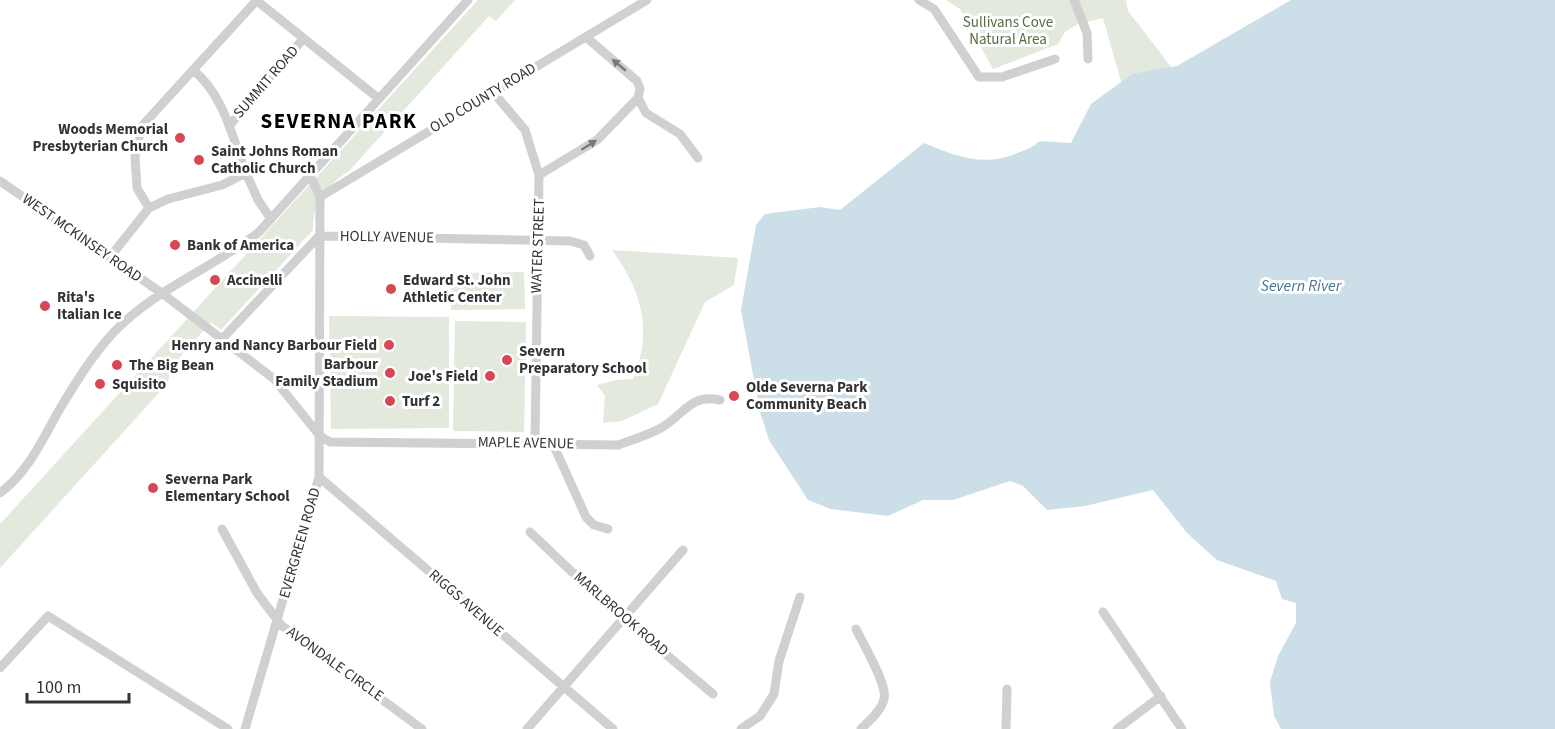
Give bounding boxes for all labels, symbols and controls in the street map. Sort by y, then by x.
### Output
park label: Sullivans Cove Natural Area [963,12,1053,50]
street label: SUMMIT ROAD [228,41,304,123]
street label: OLD COUNTY ROAD [426,58,540,138]
one-way arrow [611,58,627,71]
district label: SEVERNA PARK [261,106,417,136]
place label: Woods Memorial Presbyterian Church [32,119,169,157]
marker: Woods Memorial Presbyterian Church [173,131,187,145]
one-way arrow [581,139,598,150]
place label: Saint Johns Roman Catholic Church [211,141,338,179]
marker: Saint Johns Roman Catholic Church [192,153,206,167]
street label: WEST MCKINSEY ROAD [18,189,146,287]
street label: WATER STREET [526,198,550,294]
street label: HOLLY AVENUE [340,226,434,248]
place label: Bank of America [187,235,294,256]
marker: Bank of America [168,238,182,252]
place label: Accinelli [226,270,282,291]
place label: Edward St. John Athletic Center [402,270,511,308]
marker: Accinelli [208,273,222,287]
water label: Severn River [1261,275,1343,297]
marker: Edward St. John Athletic Center [384,282,398,296]
place label: Rita's Italian Ice [57,287,122,325]
marker: Rita's Italian Ice [38,299,52,313]
place label: Henry and Nancy Barbour Field [171,335,377,356]
marker: Henry and Nancy Barbour Field [382,338,396,352]
place label: Severn Preparatory School [519,341,647,379]
marker: Severn Preparatory School [500,353,514,367]
place label: Barbour Family Stadium [275,354,378,392]
place label: The Big Bean [129,355,214,376]
marker: The Big Bean [110,358,124,372]
marker: Barbour Family Stadium [383,366,397,380]
place label: Joe's Field [408,366,478,387]
marker: Joe's Field [483,369,497,383]
place label: Squisito [112,374,166,395]
marker: Squisito [93,377,107,391]
place label: Olde Severna Park Community Beach [746,377,868,415]
marker: Olde Severna Park Community Beach [727,389,741,403]
place label: Turf 2 [402,391,440,412]
marker: Turf 2 [383,394,397,408]
street label: MAPLE AVENUE [478,432,575,454]
place label: Severna Park Elementary School [165,469,290,507]
marker: Severna Park Elementary School [146,481,160,495]
street label: EVERGREEN ROAD [274,485,326,601]
street label: RIGGS AVENUE [424,565,508,641]
street label: MARLBROOK ROAD [569,567,673,661]
street label: AVONDALE CIRCLE [282,622,388,706]
scale bar [27,666,129,704]
text: 100 m [36,675,81,700]

